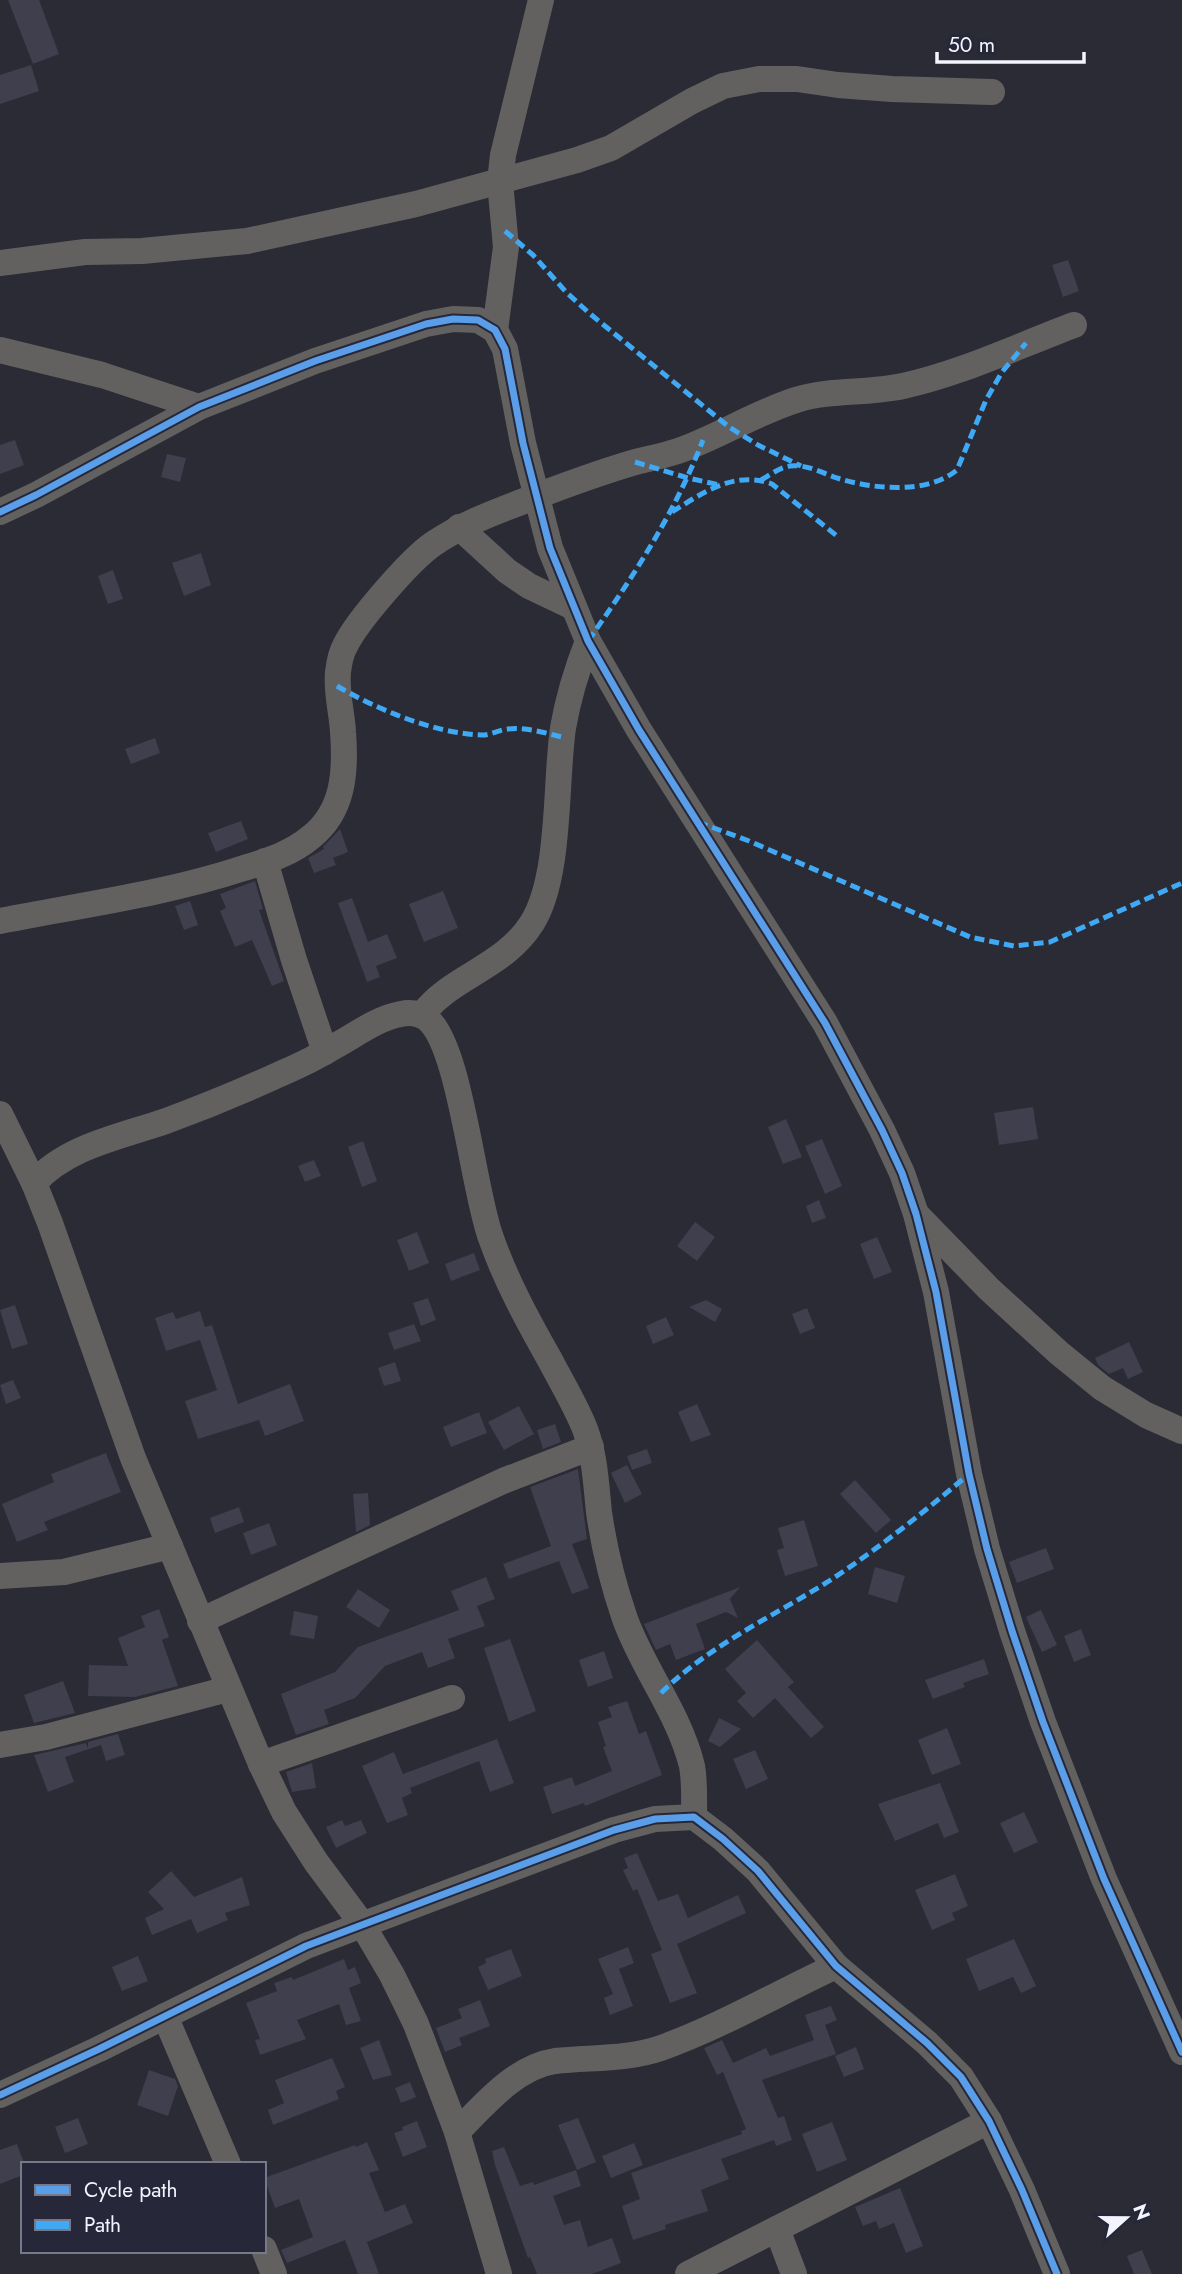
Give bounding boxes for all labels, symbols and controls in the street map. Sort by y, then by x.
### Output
scale bar [937,21,1084,65]
text: 50 m [948,30,995,60]
legend [21,2162,266,2253]
text: Cycle path [84,2175,177,2205]
north arrow [1091,2183,1161,2253]
text: N [1126,2200,1157,2224]
text: Path [84,2210,121,2240]

